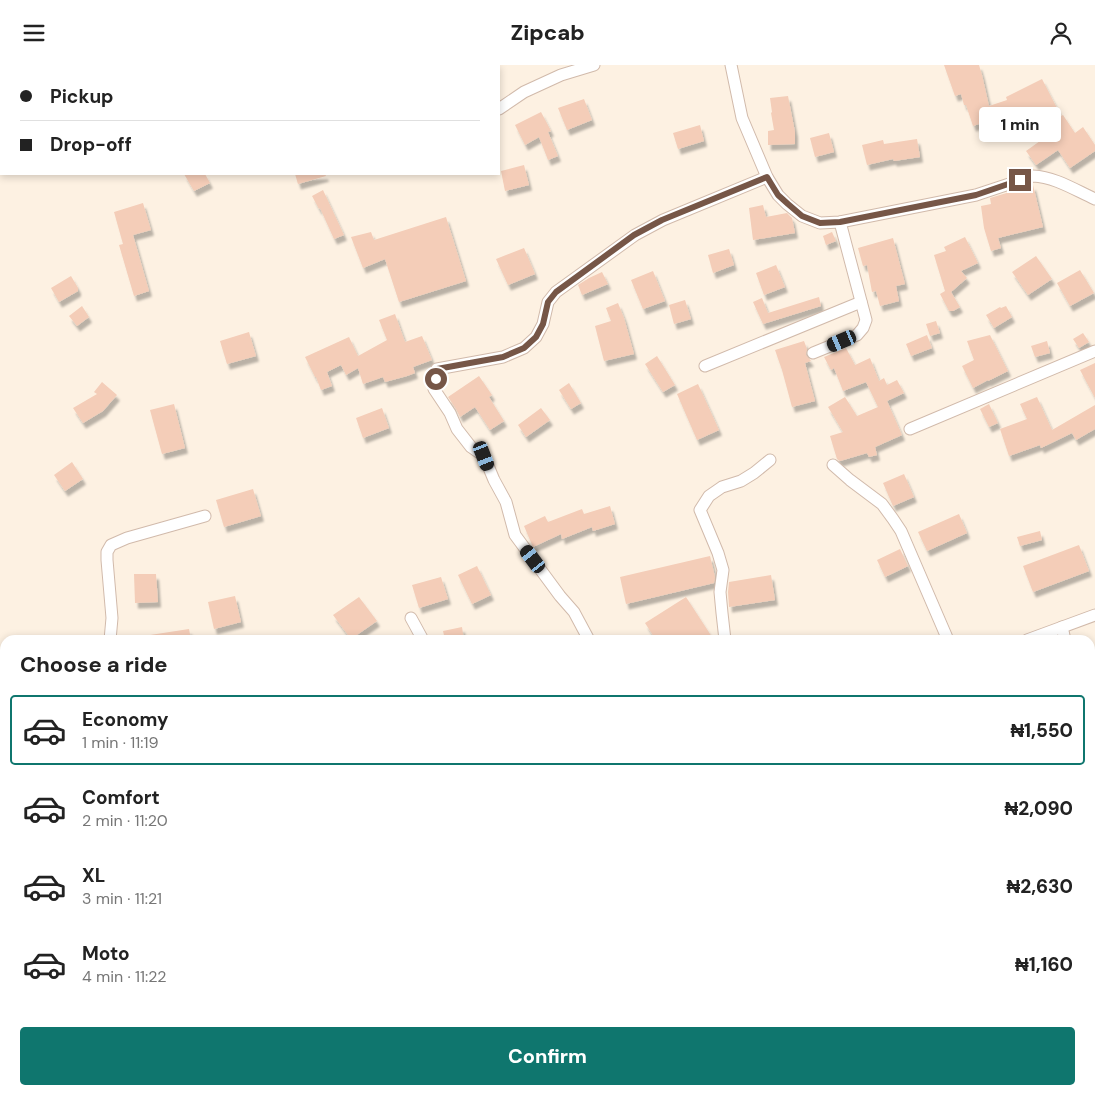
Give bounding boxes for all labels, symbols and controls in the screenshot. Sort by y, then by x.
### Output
text: Zipcab [510,18,585,47]
icon: menu [20,19,48,47]
icon: person [1047,19,1075,47]
text: Pickup [50,84,114,109]
callout: 1 min [979,107,1061,143]
text: 1 min [1000,114,1040,135]
text: Drop-off [50,132,132,157]
route end [1009,169,1031,191]
car [825,328,858,354]
route start [425,368,447,390]
car [471,439,496,473]
car [517,543,548,575]
text: Choose a ride [20,650,168,679]
text: Economy [82,707,169,732]
icon: car [22,708,67,753]
text: ₦1,550 [1010,718,1073,743]
text: 1 min · 11:19 [82,732,158,753]
text: Comfort [82,785,160,810]
icon: car [22,786,67,831]
text: ₦2,090 [1005,796,1073,821]
text: 2 min · 11:20 [82,810,168,831]
text: XL [82,863,105,888]
icon: car [22,864,67,909]
text: ₦2,630 [1007,874,1073,899]
text: 3 min · 11:21 [82,888,162,909]
text: Moto [82,941,130,966]
icon: car [22,942,67,987]
text: ₦1,160 [1015,952,1073,977]
text: 4 min · 11:22 [82,966,167,987]
button: Confirm [20,1027,1075,1085]

